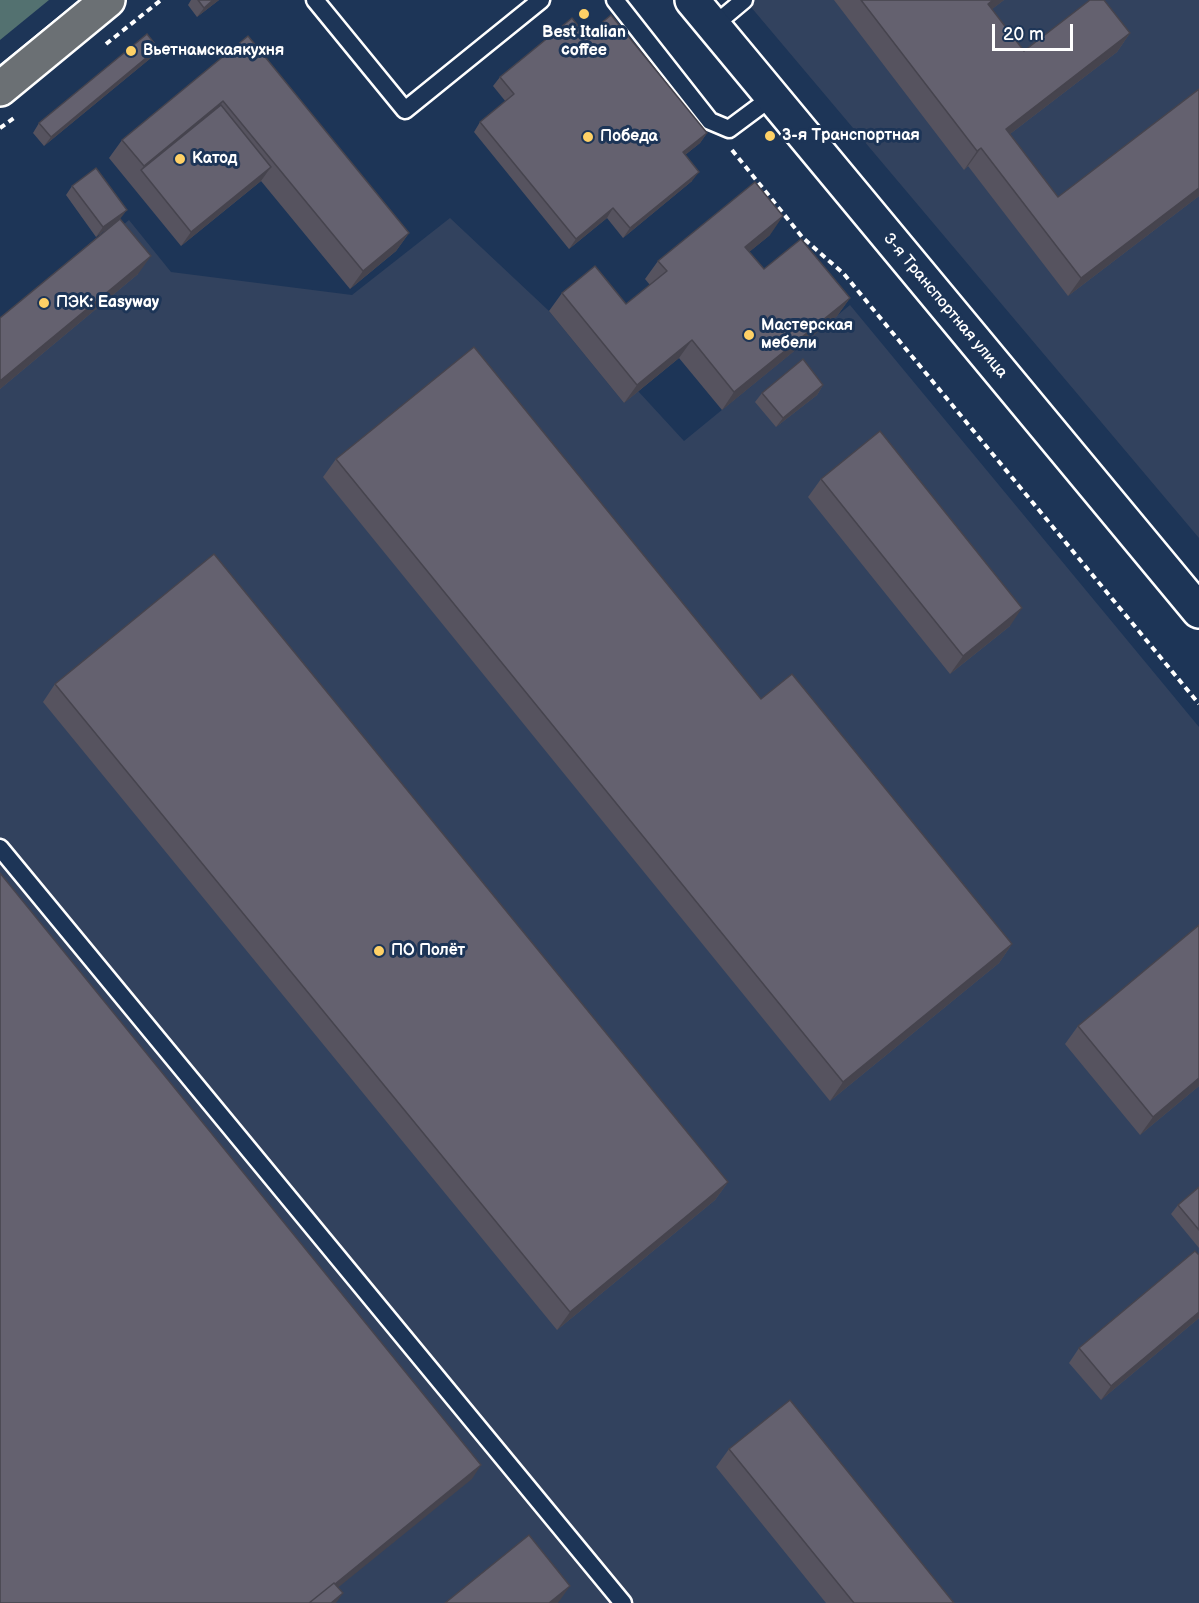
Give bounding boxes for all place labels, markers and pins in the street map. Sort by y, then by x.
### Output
marker: Best Italian coffee [577,7,591,21]
place label: Best Italian coffee [542,23,626,61]
place label: Вьетнамскаякухня [143,41,284,61]
marker: Вьетнамскаякухня [124,44,138,58]
place label: 3-я Транспортная [782,126,920,146]
place label: Победа [600,127,658,147]
marker: 3-я Транспортная [763,129,777,143]
marker: Победа [581,130,595,144]
place label: Катод [192,149,237,169]
marker: Катод [173,152,187,166]
place label: ПЭК: Easyway [56,293,159,313]
marker: ПЭК: Easyway [37,296,51,310]
place label: Мастерская мебели [761,316,853,354]
marker: Мастерская мебели [742,328,756,342]
place label: ПО Полёт [391,941,465,961]
marker: ПО Полёт [372,944,386,958]

